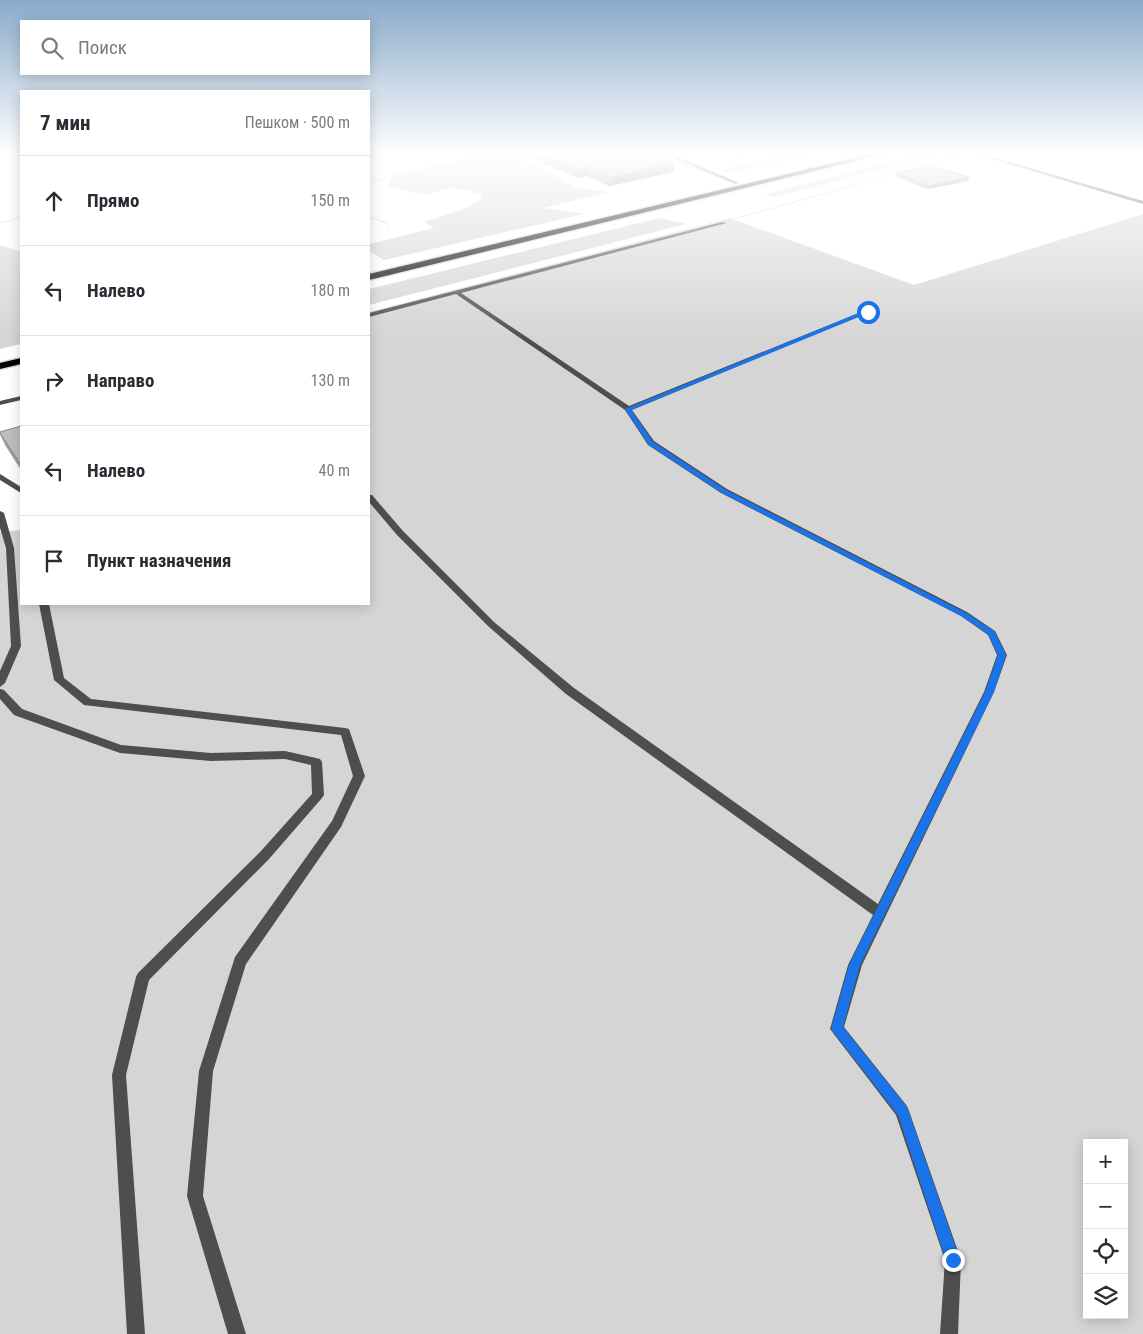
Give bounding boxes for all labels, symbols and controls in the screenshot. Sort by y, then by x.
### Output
search box [20,20,370,75]
icon: search [38,34,66,62]
text: Поиск [78,36,127,59]
text: 7 мин [40,111,90,135]
text: Пешком · 500 m [245,113,350,132]
icon: ahead [40,187,68,215]
text: Прямо [87,189,140,212]
text: 150 m [311,191,350,210]
icon: left [40,277,68,305]
text: Налево [87,279,145,302]
text: 180 m [311,281,350,300]
route start [857,301,880,324]
icon: right [40,367,68,395]
text: Направо [87,369,154,392]
text: 130 m [311,371,350,390]
icon: left [40,457,68,485]
text: Налево [87,459,145,482]
text: 40 m [318,461,350,480]
icon: arrive [40,547,68,575]
text: Пункт назначения [87,549,231,572]
map controls [1083,1139,1128,1319]
button: + [1083,1139,1128,1184]
button: − [1083,1184,1128,1229]
button: locate [1083,1229,1128,1274]
route end [942,1249,965,1272]
button: layers [1083,1274,1128,1319]

